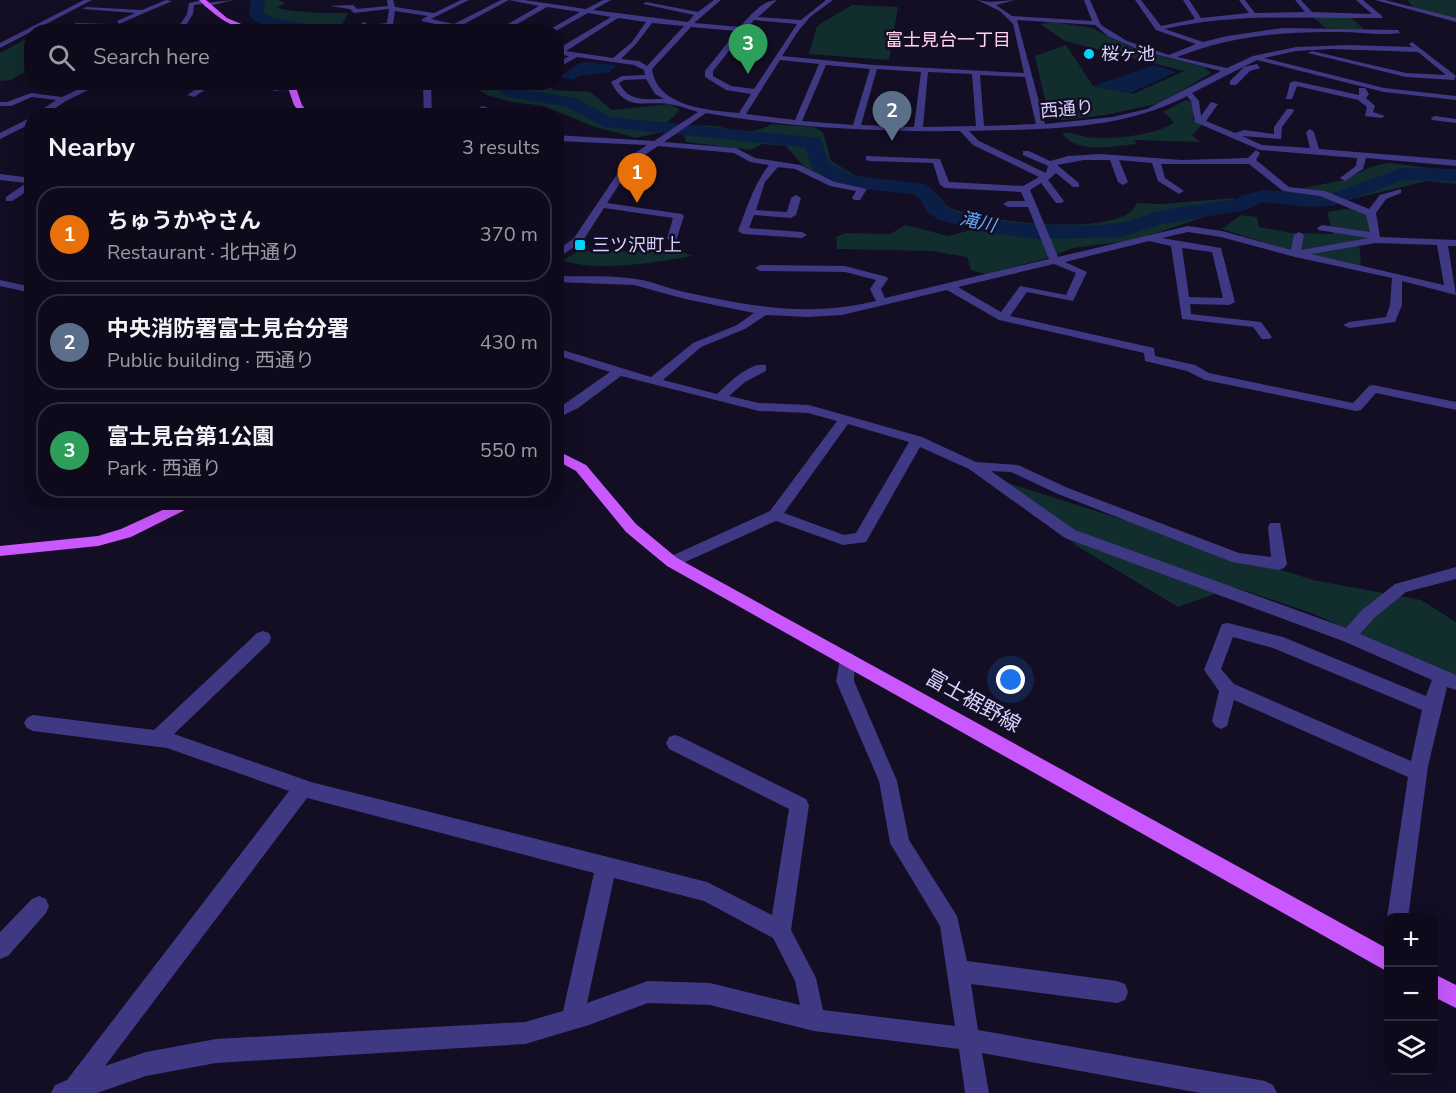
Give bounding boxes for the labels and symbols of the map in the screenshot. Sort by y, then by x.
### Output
pin: 3 [728,25,768,74]
district label: 富士見台一丁目 [885,28,1011,52]
place label: 桜ヶ池 [1101,42,1155,66]
marker: 桜ヶ池 [1082,47,1096,61]
pin: 2 [872,92,912,141]
street label: 西通り [1039,95,1095,123]
pin: 1 [618,154,656,203]
water label: 滝川 [958,206,1000,238]
place label: 三ツ沢町上 [592,233,682,257]
marker: 三ツ沢町上 [573,238,587,252]
street label: 富士裾野線 [920,663,1026,739]
your location [996,665,1025,694]

